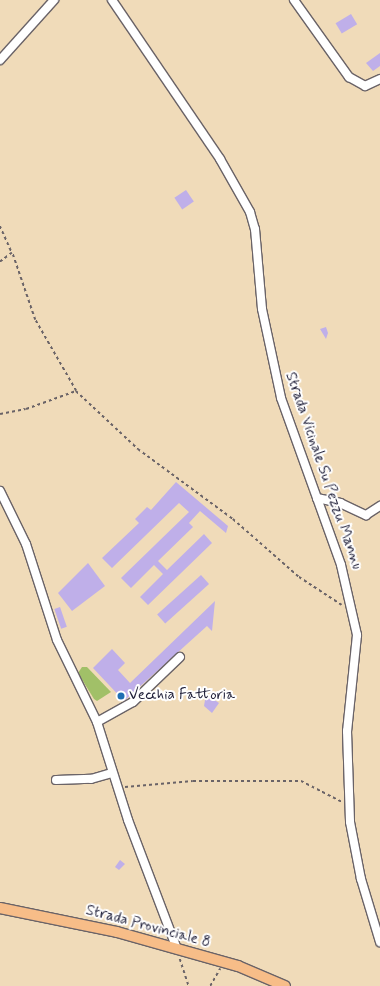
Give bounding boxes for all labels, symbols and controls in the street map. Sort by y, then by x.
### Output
street label: Strada Vicinale Su Pezzu Mannu [280,368,366,574]
place label: Vecchia Fattoria [129,687,233,705]
marker: Vecchia Fattoria [116,691,126,701]
street label: Strada Provinciale 8 [84,902,212,952]

